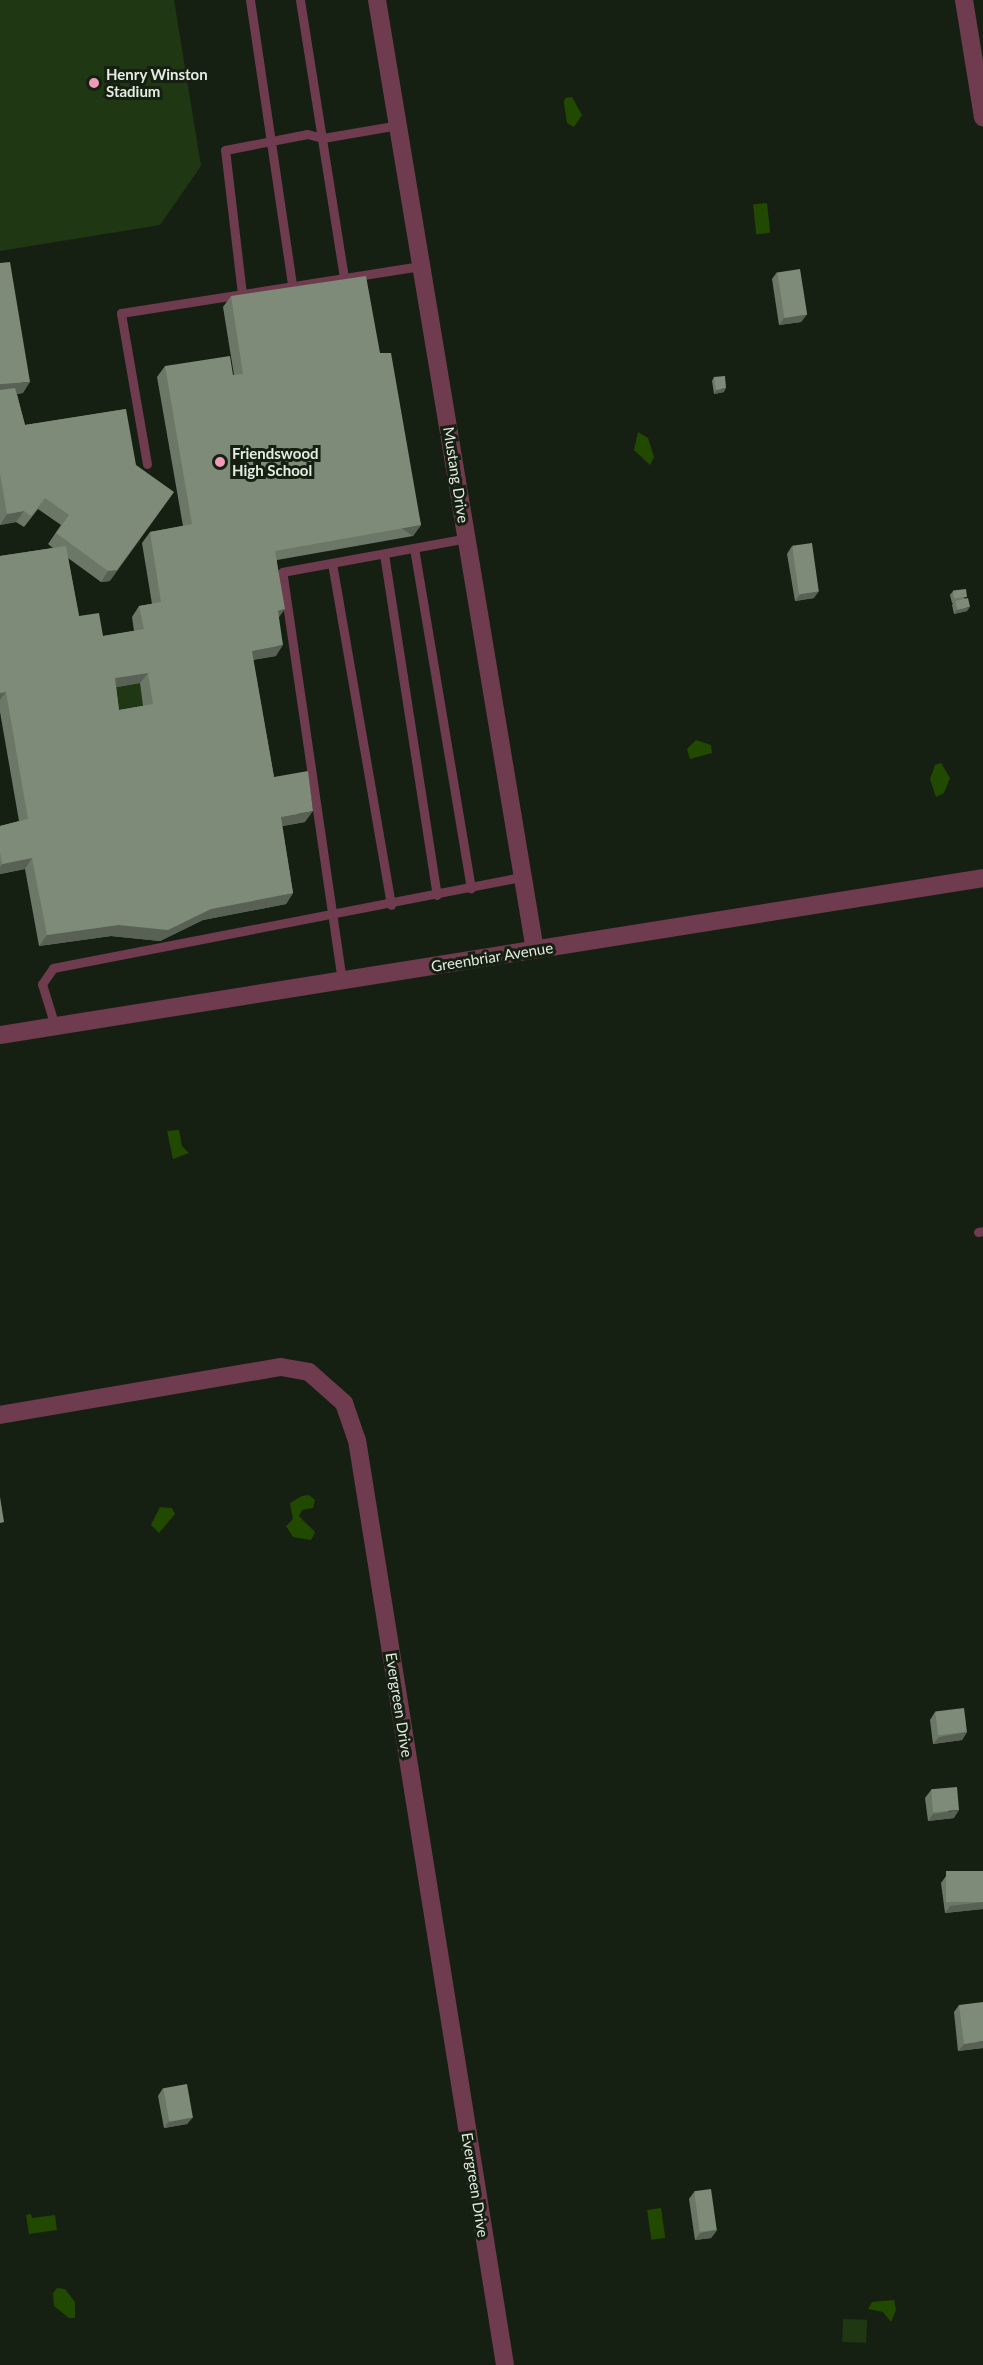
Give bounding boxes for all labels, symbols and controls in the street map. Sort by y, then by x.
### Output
place label: Henry Winston Stadium [106,65,208,100]
marker: Henry Winston Stadium [87,76,101,90]
street label: Mustang Drive [440,426,472,524]
place label: Friendswood High School [232,444,319,479]
marker: Friendswood High School [213,455,227,469]
street label: Greenbriar Avenue [429,938,555,976]
street label: Evergreen Drive [382,1651,416,1759]
street label: Evergreen Drive [458,2131,492,2239]

